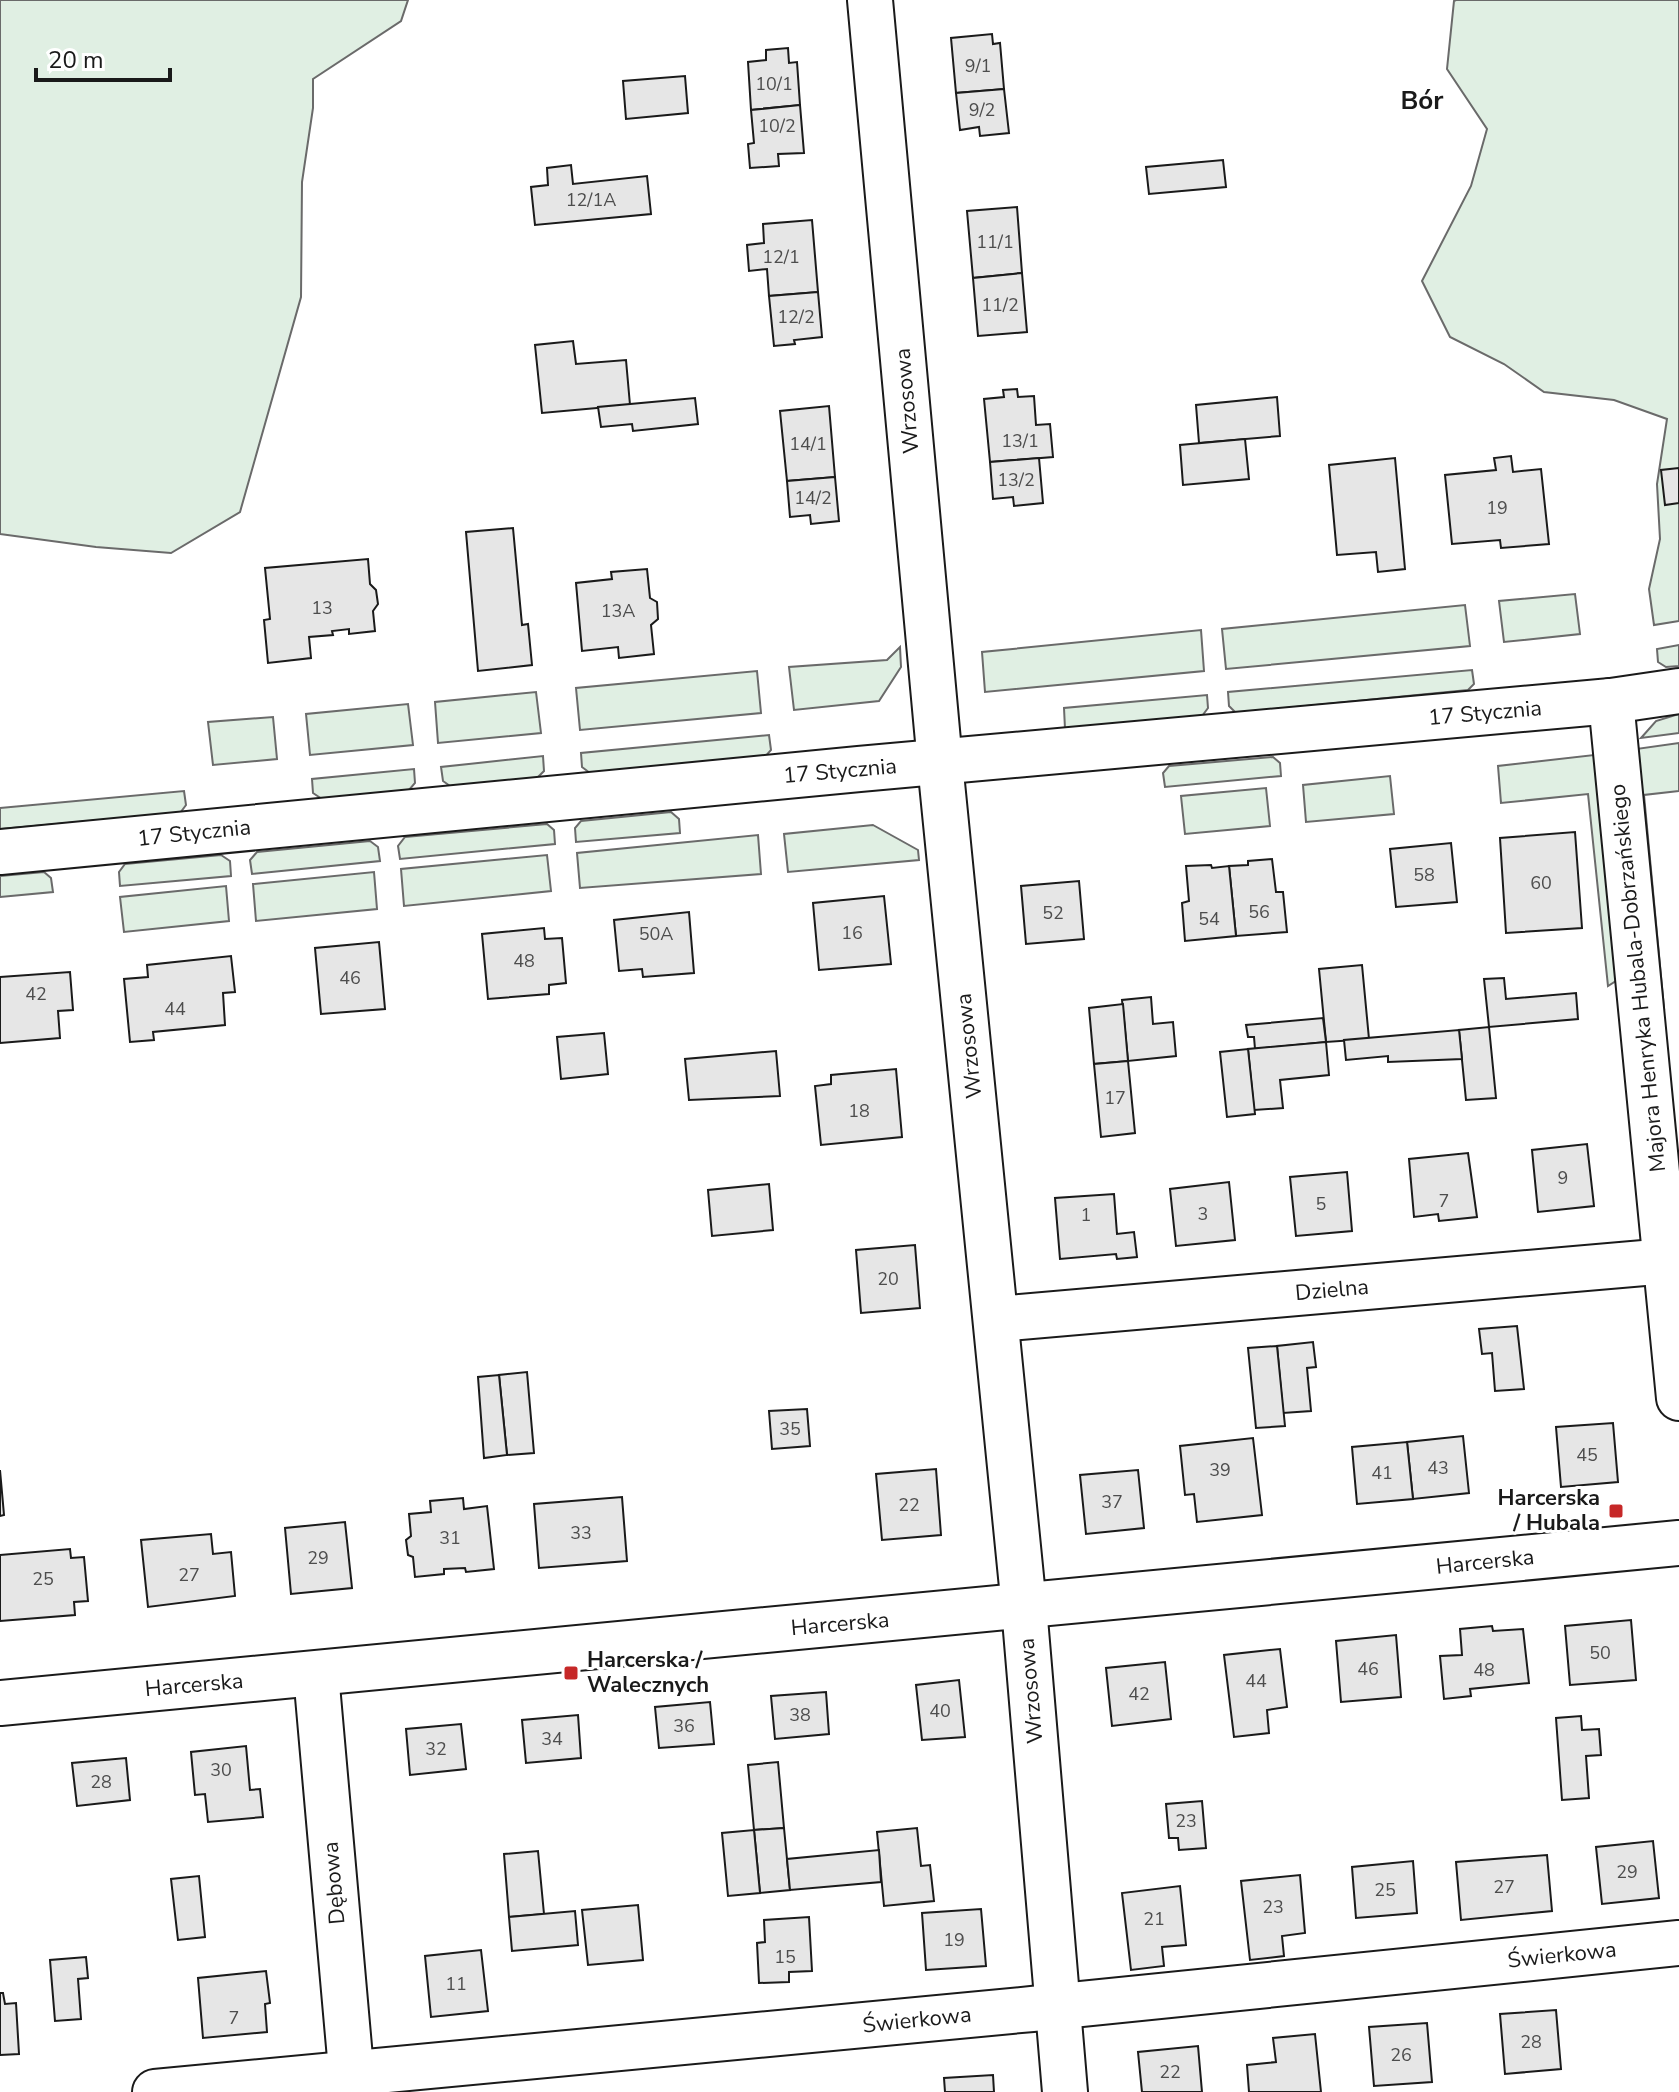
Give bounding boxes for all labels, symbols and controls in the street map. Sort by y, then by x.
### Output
scale bar [36,32,170,82]
text: 20 m [48,44,104,76]
house number: 9/1 [965,54,991,78]
house number: 10/1 [755,72,793,96]
district label: Bór [1400,83,1444,118]
house number: 9/2 [969,98,995,122]
house number: 10/2 [758,114,796,138]
house number: 12/1A [566,188,616,212]
house number: 11/1 [976,230,1014,254]
house number: 12/1 [762,245,800,269]
house number: 11/2 [981,293,1019,317]
house number: 12/2 [777,305,815,329]
street label: Wrzosowa [887,347,927,455]
house number: 13/1 [1001,429,1039,453]
house number: 14/1 [789,432,827,456]
house number: 13/2 [997,468,1035,492]
house number: 14/2 [794,486,832,510]
house number: 19 [1486,496,1508,520]
house number: 13 [311,596,333,620]
house number: 13A [601,599,635,623]
street label: 17 Stycznia [1427,693,1543,733]
street label: 17 Stycznia [782,751,898,791]
street label: Majora Henryka Hubala-Dobrzańskiego [1603,782,1673,1174]
street label: 17 Stycznia [136,812,252,854]
house number: 58 [1413,863,1435,887]
house number: 60 [1530,871,1552,895]
house number: 56 [1248,900,1270,924]
house number: 52 [1042,901,1064,925]
house number: 54 [1198,907,1220,931]
house number: 16 [841,921,863,945]
house number: 50A [639,922,673,946]
house number: 48 [513,949,535,973]
house number: 46 [339,966,361,990]
house number: 42 [25,982,47,1006]
street label: Wrzosowa [949,992,989,1100]
house number: 44 [164,997,186,1021]
house number: 17 [1104,1086,1126,1110]
house number: 18 [848,1099,870,1123]
house number: 9 [1558,1166,1568,1190]
house number: 7 [1439,1189,1449,1213]
house number: 5 [1316,1192,1326,1216]
house number: 3 [1198,1202,1208,1226]
house number: 1 [1081,1203,1091,1227]
house number: 20 [877,1267,899,1291]
street label: Dzielna [1294,1272,1370,1308]
house number: 35 [779,1417,801,1441]
house number: 45 [1576,1443,1598,1467]
house number: 43 [1427,1456,1449,1480]
house number: 39 [1209,1458,1231,1482]
house number: 41 [1371,1461,1393,1485]
place label: Harcerska / Hubala [1497,1483,1600,1538]
house number: 37 [1101,1490,1123,1514]
house number: 22 [898,1493,920,1517]
marker: Harcerska / Hubala [1607,1502,1625,1520]
house number: 33 [570,1521,592,1545]
house number: 31 [439,1526,461,1550]
street label: Harcerska [1434,1542,1536,1582]
house number: 29 [307,1546,329,1570]
house number: 27 [178,1563,200,1587]
house number: 25 [32,1567,54,1591]
street label: Harcerska [790,1605,890,1643]
street label: Wrzosowa [1011,1637,1051,1745]
house number: 50 [1589,1641,1611,1665]
place label: Harcerska / Walecznych [587,1645,709,1700]
house number: 46 [1357,1657,1379,1681]
house number: 48 [1473,1658,1495,1682]
marker: Harcerska / Walecznych [562,1664,580,1682]
street label: Harcerska [144,1666,244,1704]
house number: 44 [1245,1669,1267,1693]
house number: 42 [1128,1682,1150,1706]
house number: 40 [929,1699,951,1723]
house number: 38 [789,1703,811,1727]
house number: 36 [673,1714,695,1738]
house number: 34 [541,1727,563,1751]
house number: 32 [425,1737,447,1761]
house number: 30 [210,1758,232,1782]
house number: 28 [90,1770,112,1794]
house number: 23 [1175,1809,1197,1833]
street label: Dębowa [315,1840,353,1926]
house number: 29 [1616,1860,1638,1884]
house number: 27 [1493,1875,1515,1899]
house number: 25 [1374,1878,1396,1902]
house number: 23 [1262,1895,1284,1919]
house number: 21 [1143,1907,1165,1931]
house number: 19 [943,1928,965,1952]
street label: Świerkowa [1506,1934,1618,1976]
house number: 15 [774,1945,796,1969]
house number: 11 [445,1972,467,1996]
street label: Świerkowa [861,1999,973,2041]
house number: 7 [229,2006,239,2030]
house number: 28 [1520,2030,1542,2054]
house number: 26 [1390,2043,1412,2067]
house number: 22 [1159,2060,1181,2084]

